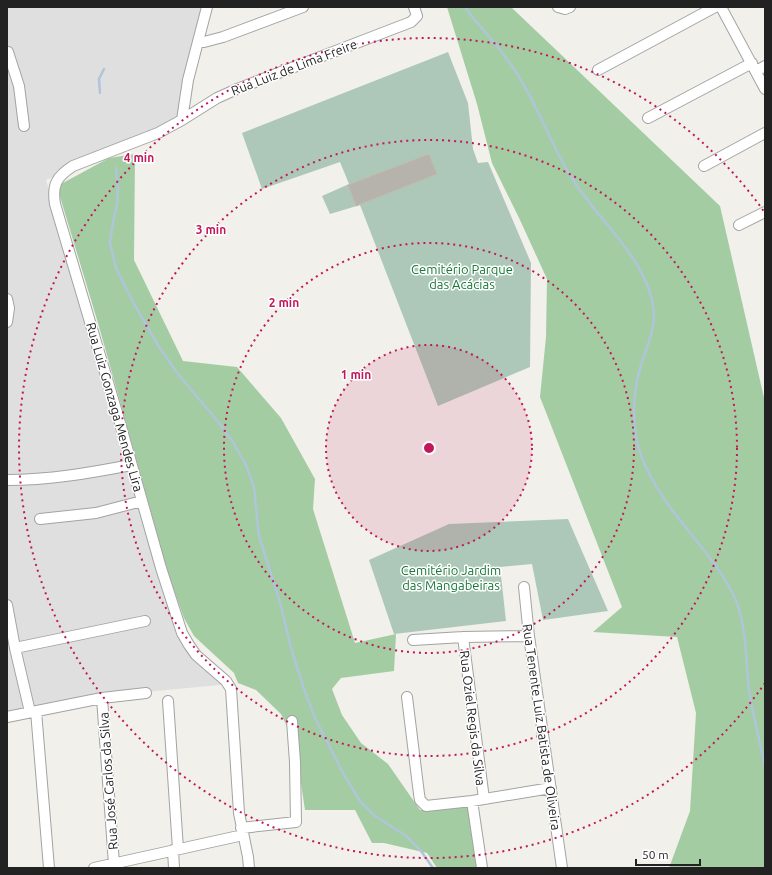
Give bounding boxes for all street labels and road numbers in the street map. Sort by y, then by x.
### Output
street label: Rua Luiz de Lima Freire [229,37,359,97]
street label: Rua Luiz Gonzaga Mendes Lira [84,321,146,493]
street label: Rua Tenente Luiz Batista de Oliveira [521,623,563,831]
street label: Rua Oziel Regis da Silva [458,650,488,786]
street label: Rua José Carlos da Silva [96,712,120,850]

